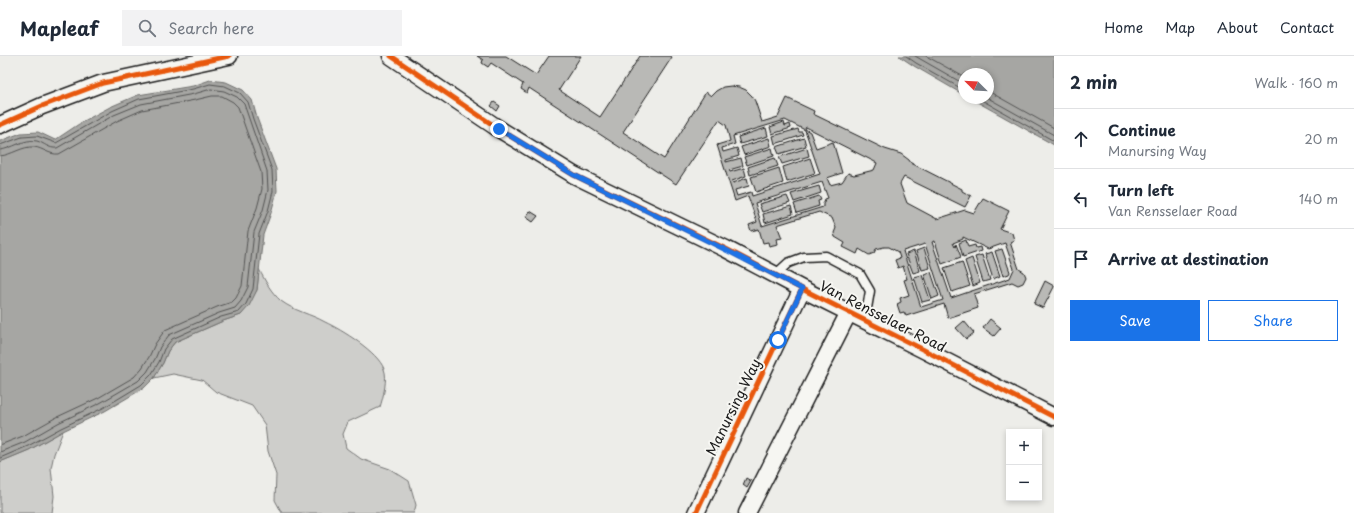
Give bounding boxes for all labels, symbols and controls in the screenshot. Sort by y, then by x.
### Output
search box [122,10,402,46]
text: Mapleaf [20,14,98,42]
text: Search here [168,16,254,39]
icon: search [136,17,158,39]
text: Home [1104,17,1143,38]
text: Map [1165,17,1195,38]
text: About [1217,17,1258,38]
text: Contact [1280,17,1334,38]
north arrow [958,68,994,104]
text: 2 min [1070,69,1117,95]
text: Walk · 160 m [1255,73,1338,92]
text: Continue [1108,118,1176,141]
route end [490,120,508,138]
icon: ahead [1070,128,1092,150]
text: 20 m [1304,129,1338,148]
text: Manursing Way [1108,141,1207,160]
text: Turn left [1108,178,1174,201]
icon: left [1070,188,1092,210]
text: 140 m [1299,189,1338,208]
text: Van Rensselaer Road [1108,201,1238,220]
text: Arrive at destination [1108,247,1269,270]
icon: arrive [1070,248,1092,270]
street label: Van Rensselaer Road [816,275,950,357]
button: Save [1070,300,1200,341]
button: Share [1208,300,1338,341]
route start [769,331,787,349]
street label: Manursing Way [700,355,766,459]
map controls [1006,429,1042,501]
button: + [1006,429,1042,465]
button: − [1006,465,1042,501]

